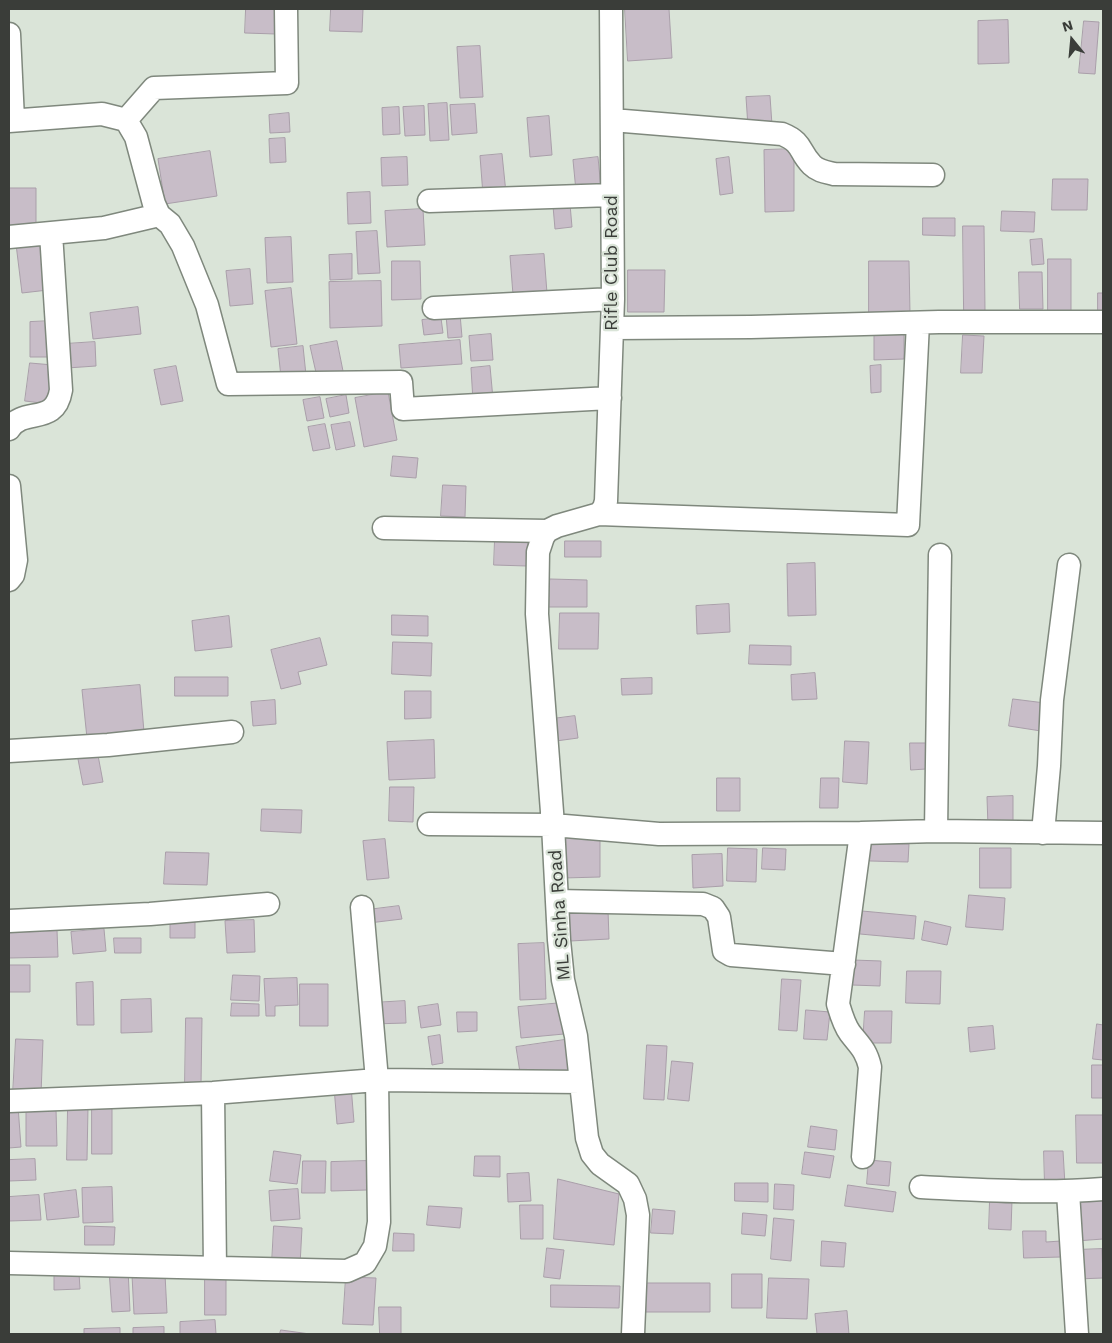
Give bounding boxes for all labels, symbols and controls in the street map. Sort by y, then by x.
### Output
north arrow [1047,15,1097,65]
text: N [1060,16,1075,35]
street label: Rifle Club Road [601,195,623,331]
street label: ML Sinha Road [545,849,575,981]

